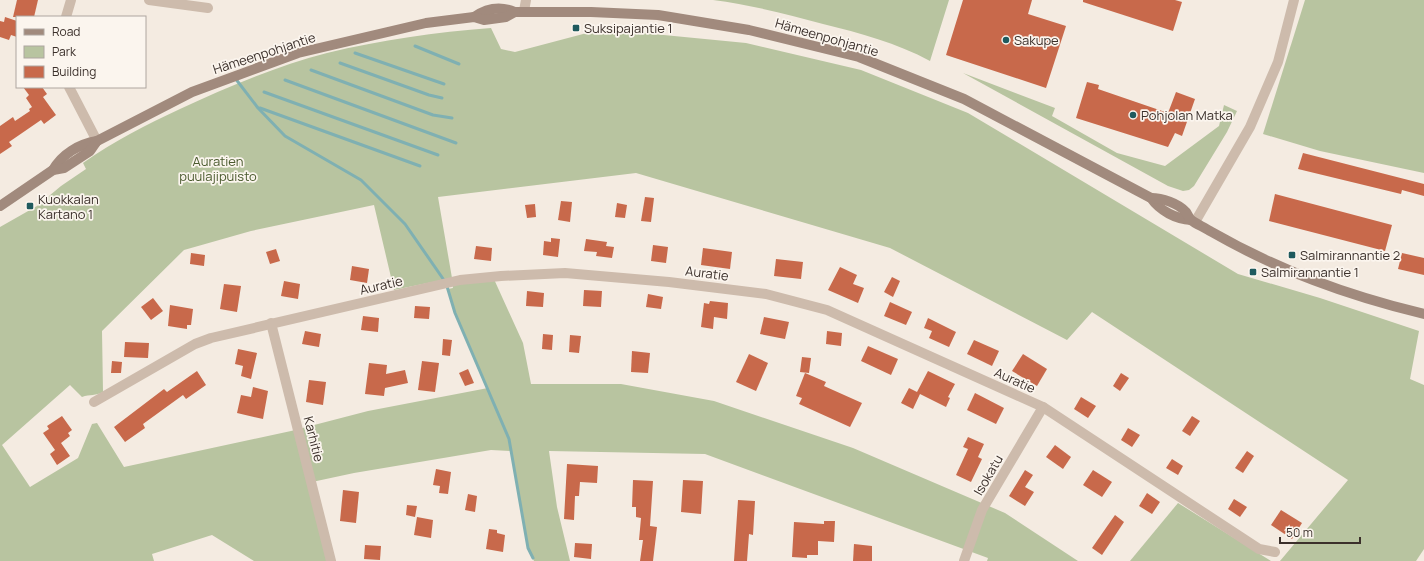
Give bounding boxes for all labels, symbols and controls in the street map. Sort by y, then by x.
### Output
street label: Hämeenpohjantie [773,14,881,61]
legend [16,16,146,88]
place label: Suksipajantie 1 [584,19,673,37]
text: Road [52,23,80,40]
marker: Suksipajantie 1 [571,23,581,33]
street label: Hämeenpohjantie [210,28,318,78]
place label: Sakupe [1014,31,1059,49]
marker: Sakupe [1001,35,1011,45]
text: Park [52,43,77,60]
text: Building [52,63,96,80]
place label: Pohjolan Matka [1141,106,1233,124]
marker: Pohjolan Matka [1128,110,1138,120]
park label: Auratien puulajipuisto [179,152,257,185]
place label: Kuokkalan Kartano 1 [38,190,99,223]
marker: Kuokkalan Kartano 1 [25,201,35,211]
place label: Salmirannantie 2 [1300,246,1400,264]
marker: Salmirannantie 2 [1287,250,1297,260]
street label: Auratie [684,261,730,285]
place label: Salmirannantie 1 [1261,263,1359,281]
marker: Salmirannantie 1 [1248,267,1258,277]
street label: Auratie [358,271,405,299]
street label: Auratie [991,363,1039,397]
street label: Karhitie [300,414,328,464]
street label: Isokatu [969,451,1007,499]
scale bar [1280,519,1360,545]
text: 50 m [1286,524,1313,541]

